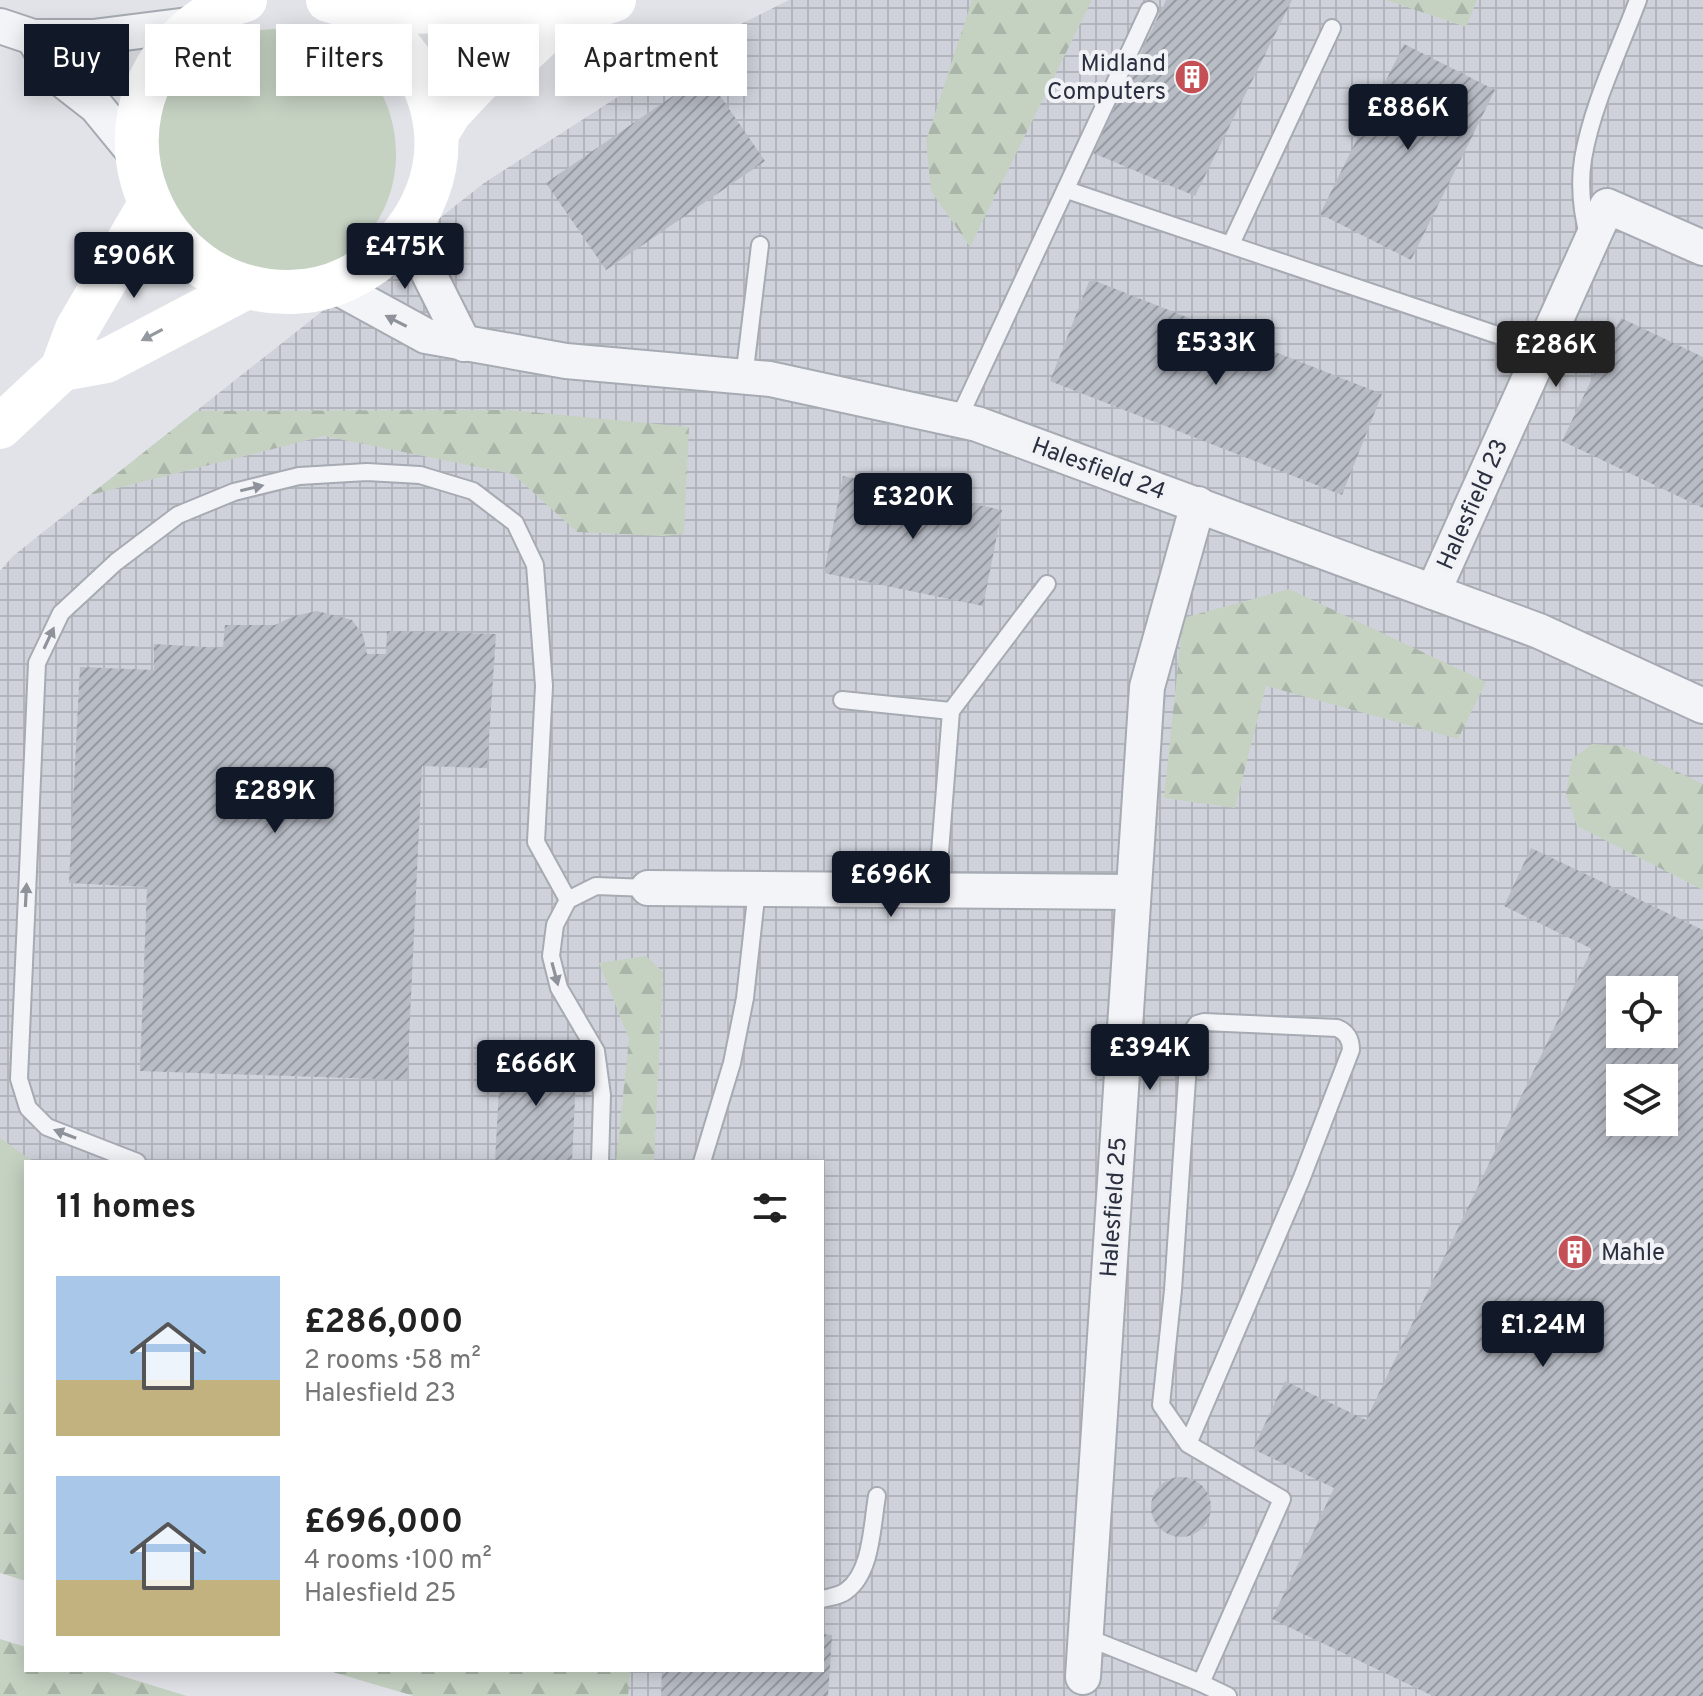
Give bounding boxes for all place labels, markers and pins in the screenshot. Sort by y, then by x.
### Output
place label: Midland Computers [1047,50,1166,108]
building icon: Midland Computers [1173,58,1211,96]
pin: £886K [1352,84,1464,152]
pin: £475K [349,223,461,291]
pin: £906K [78,232,190,300]
pin: £533K [1160,319,1272,387]
pin: £286K [1500,321,1612,389]
pin: £320K [857,473,969,541]
pin: £289K [219,767,331,835]
pin: £696K [835,851,947,919]
pin: £394K [1094,1024,1206,1092]
pin: £666K [480,1040,592,1108]
building icon: Mahle [1556,1233,1594,1271]
place label: Mahle [1601,1239,1665,1269]
pin: £1.24M [1478,1301,1608,1369]

